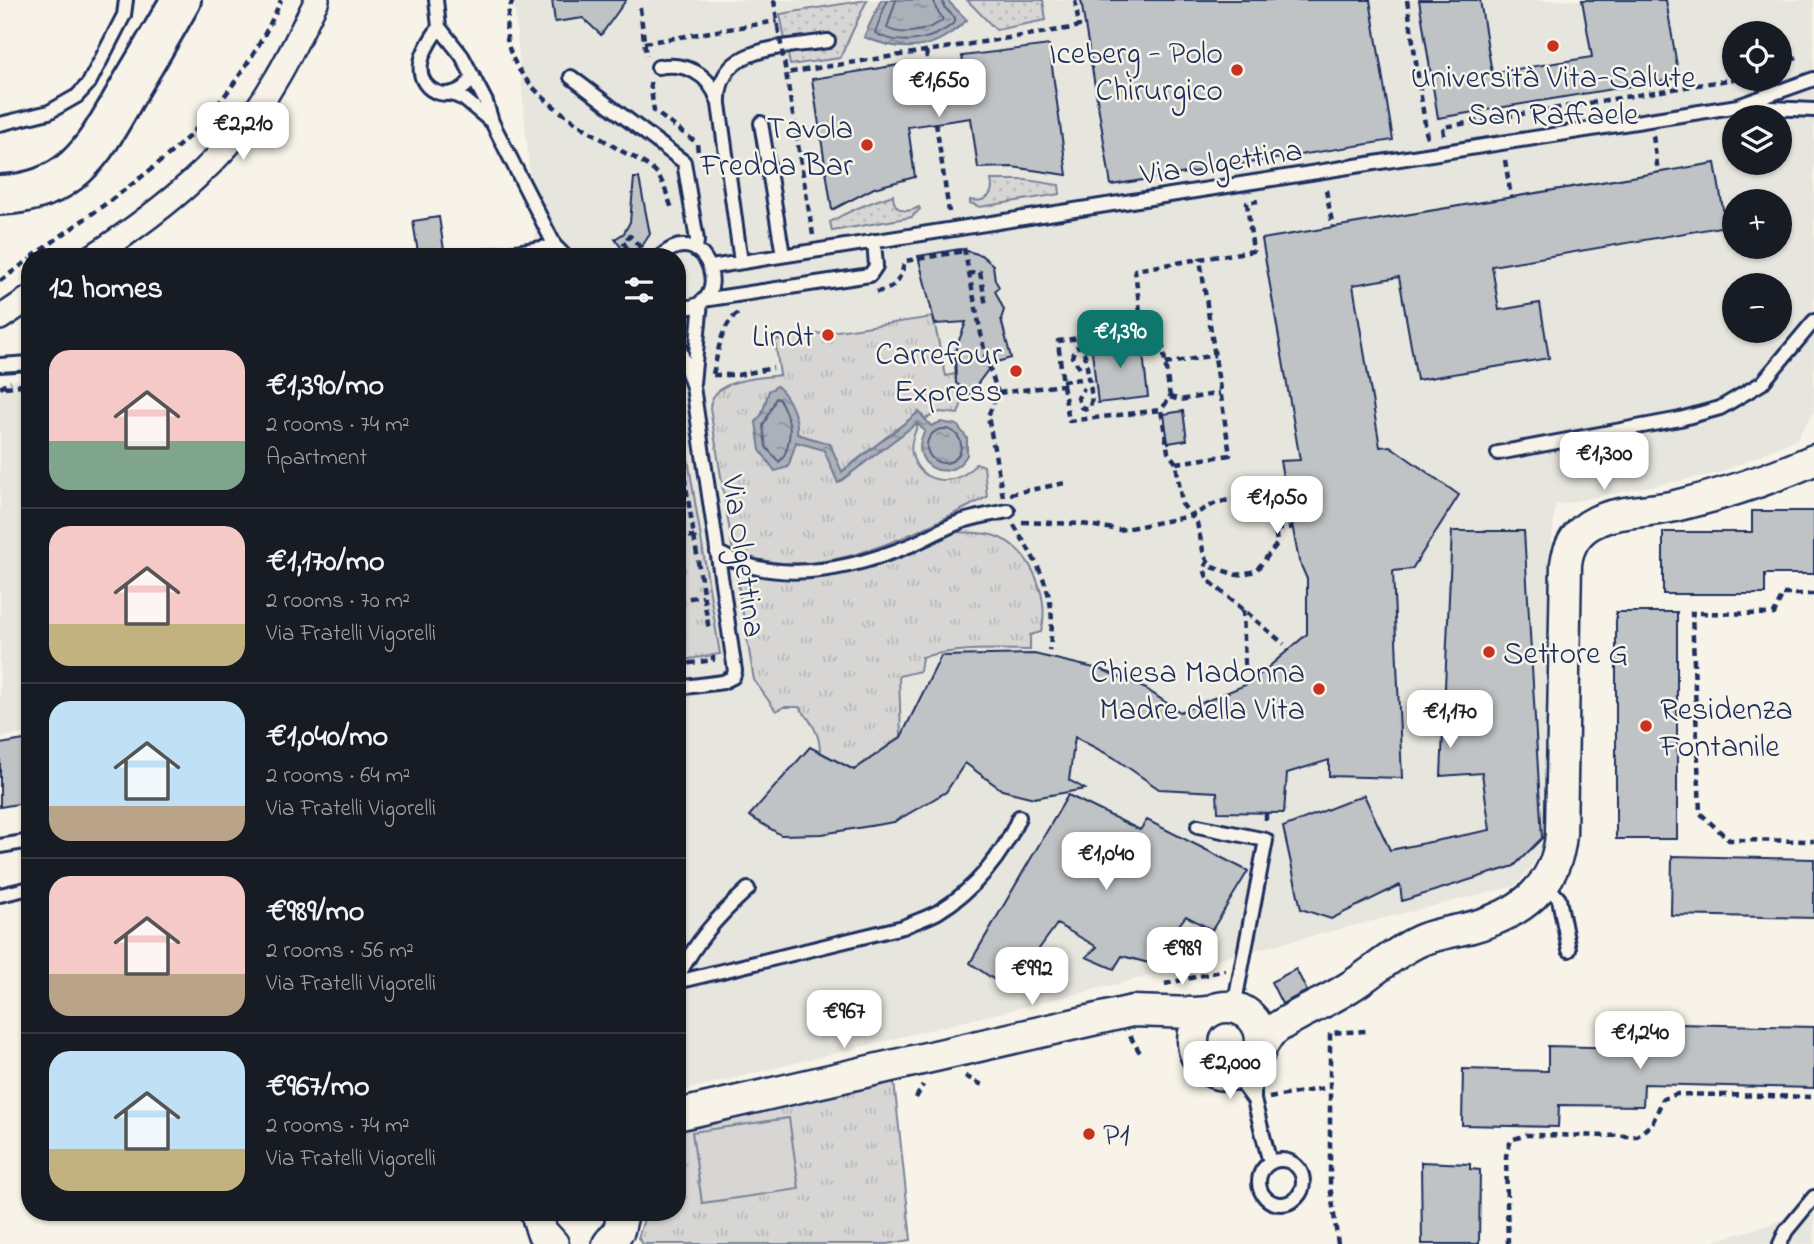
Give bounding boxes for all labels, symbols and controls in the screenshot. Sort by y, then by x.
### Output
map controls [1722,21,1792,343]
button: locate [1722,21,1792,91]
place label: Iceberg - Polo Chirurgico [1049,32,1223,116]
marker: Università Vita-Salute San Raffaele [1545,38,1561,54]
place label: Università Vita-Salute San Raffaele [1410,56,1696,140]
pin: €1,650 [882,60,996,119]
marker: Iceberg - Polo Chirurgico [1229,62,1245,78]
text: €1,650 [909,65,969,98]
pin: €2,210 [186,102,300,162]
button: layers [1722,105,1792,175]
place label: Tavola Fredda Bar [700,107,853,191]
text: €2,210 [213,108,273,141]
street label: Via Olgettina [1136,128,1306,201]
marker: Tavola Fredda Bar [859,137,875,153]
button: + [1722,189,1792,259]
text: 12 homes [49,268,163,312]
icon: filters [620,271,658,309]
button: − [1722,273,1792,343]
pin: €1,390 [1063,310,1177,370]
place label: Lindt [752,315,814,362]
text: €1,390 [1093,316,1147,349]
marker: Lindt [820,327,836,343]
place label: Carrefour Express [875,333,1002,417]
marker: Carrefour Express [1008,363,1024,379]
text: €1,390/mo [266,365,384,409]
icon: home [105,378,189,462]
text: 2 rooms · 74 m² [266,409,410,442]
pin: €1,300 [1547,433,1661,492]
text: €1,300 [1576,438,1632,471]
text: Apartment [266,442,367,475]
street label: Via Olgettina [707,471,776,641]
pin: €1,050 [1220,476,1334,536]
text: €1,050 [1247,482,1307,515]
text: €1,170/mo [266,541,385,585]
icon: home [105,554,189,638]
text: 2 rooms · 70 m² [266,585,410,618]
text: Via Fratelli Vigorelli [266,618,436,651]
place label: Settore G [1503,632,1628,679]
marker: Settore G [1481,644,1497,660]
place label: Chiesa Madonna Madre della Vita [1090,651,1305,735]
marker: Chiesa Madonna Madre della Vita [1311,681,1327,697]
place label: Residenza Fontanile [1659,688,1793,772]
pin: €1,170 [1393,690,1507,750]
text: €1,170 [1423,696,1477,729]
text: €1,040/mo [266,716,388,760]
marker: Residenza Fontanile [1638,718,1654,734]
icon: home [105,729,189,813]
text: 2 rooms · 64 m² [266,760,410,793]
text: Via Fratelli Vigorelli [266,793,436,826]
pin: €1,040 [1049,832,1163,892]
text: €1,040 [1078,838,1134,871]
text: €989/mo [266,891,364,935]
icon: home [105,904,189,988]
pin: €989 [1141,928,1223,987]
text: €989 [1163,933,1201,966]
text: 2 rooms · 56 m² [266,935,414,968]
pin: €992 [991,948,1073,1007]
text: €992 [1011,953,1053,986]
text: Via Fratelli Vigorelli [266,968,436,1001]
pin: €967 [803,990,885,1050]
text: €967 [823,996,865,1029]
pin: €1,240 [1583,1012,1697,1071]
text: €1,240 [1611,1017,1669,1050]
pin: €2,000 [1173,1042,1287,1101]
text: €2,000 [1199,1047,1261,1080]
text: €967/mo [266,1066,370,1110]
icon: home [105,1079,189,1163]
text: 2 rooms · 74 m² [266,1110,410,1143]
place label: P1 [1103,1114,1130,1161]
marker: P1 [1081,1126,1097,1142]
text: Via Fratelli Vigorelli [266,1143,436,1176]

